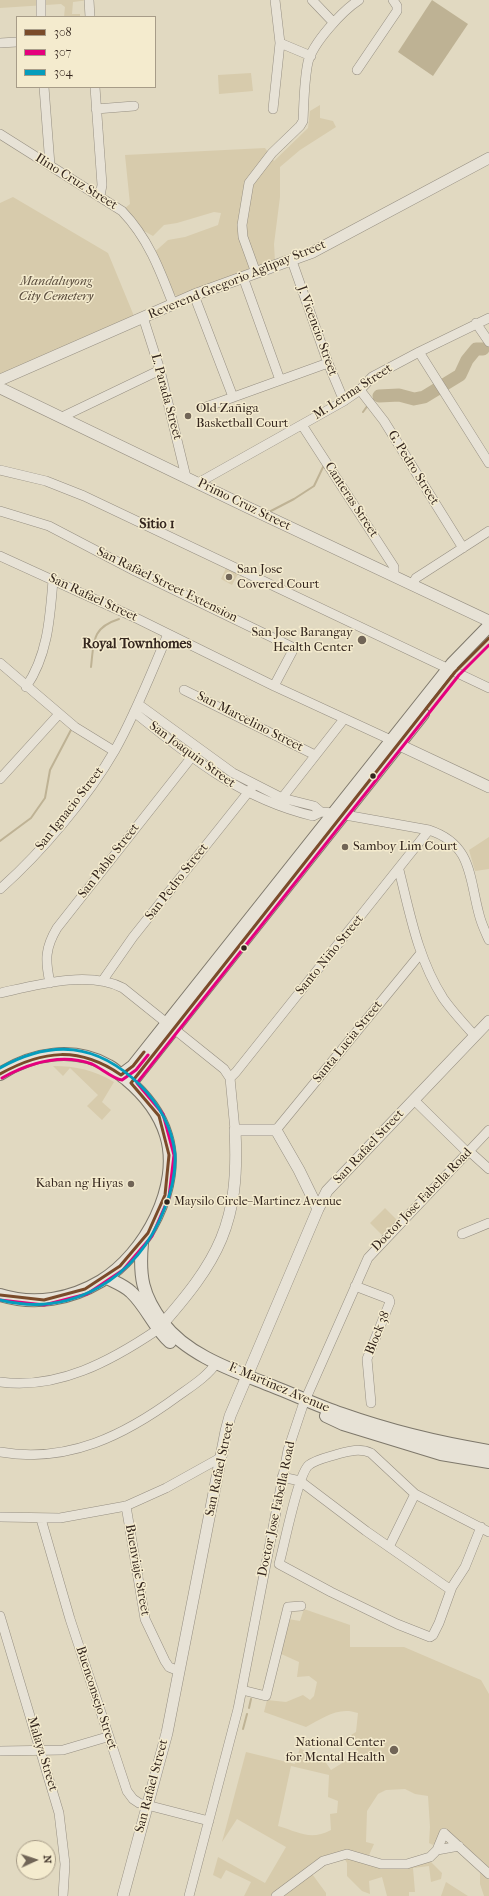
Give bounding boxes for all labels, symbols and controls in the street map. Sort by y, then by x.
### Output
legend [16,16,156,88]
text: 308 [54,25,72,39]
text: 307 [54,45,71,59]
text: 304 [54,65,73,79]
street label: Ilino Cruz Street [32,151,120,213]
street label: Reverend Gregorio Aglipay Street [146,237,328,323]
park label: Mandaluyong City Cemetery [19,274,93,305]
street label: J. Vicencio Street [293,284,341,378]
street label: L. Parada Street [147,352,185,442]
street label: M. Lerma Street [311,361,395,423]
place label: Old Zañiga Basketball Court [196,401,288,432]
marker: Old Zañiga Basketball Court [183,411,193,421]
street label: G. Pedro Street [384,428,442,508]
street label: Canteras Street [321,459,381,541]
street label: Primo Cruz Street [195,476,293,534]
district label: Sitio 1 [139,517,175,533]
street label: San Rafael Street Extension [94,544,240,626]
place label: San Jose Covered Court [237,562,319,593]
street label: San Rafael Street [46,571,140,625]
marker: San Jose Covered Court [224,572,234,582]
place label: San Jose Barangay Health Center [251,625,353,656]
marker: San Jose Barangay Health Center [356,634,368,646]
district label: Royal Townhomes [82,637,192,653]
street label: San Marcelino Street [194,688,306,756]
street label: San Joaquin Street [146,718,238,792]
street label: San Ignacio Street [33,764,107,854]
unlabelled marker [368,771,378,781]
street label: San Pablo Street [75,820,143,902]
place label: Samboy Lim Court [353,839,457,855]
street label: San Pedro Street [142,840,212,924]
marker: Samboy Lim Court [340,842,350,852]
street label: Santo Niño Street [293,912,367,998]
unlabelled marker [239,943,249,953]
street label: Santa Lucia Street [310,998,386,1086]
street label: San Rafael Street [331,1107,407,1187]
street label: Doctor Jose Fabella Road [368,1145,476,1255]
place label: Kaban ng Hiyas [35,1176,123,1192]
marker: Kaban ng Hiyas [126,1179,136,1189]
place label: Maysilo Circle–Martinez Avenue [174,1195,342,1209]
marker: Maysilo Circle–Martinez Avenue [162,1197,172,1207]
street label: Block 38 [362,1309,394,1357]
street label: F. Martinez Avenue [226,1360,332,1416]
street label: San Rafael Street [202,1420,238,1518]
street label: Doctor Jose Fabella Road [255,1440,299,1578]
street label: Buenviaje Street [121,1523,153,1617]
street label: Buenconsejo Street [72,1644,120,1752]
street label: Malaya Street [23,1715,61,1793]
place label: National Center for Mental Health [285,1735,385,1766]
street label: San Rafael Street [132,1738,172,1834]
marker: National Center for Mental Health [388,1744,400,1756]
north arrow [16,1840,56,1880]
text: N [41,1855,54,1864]

